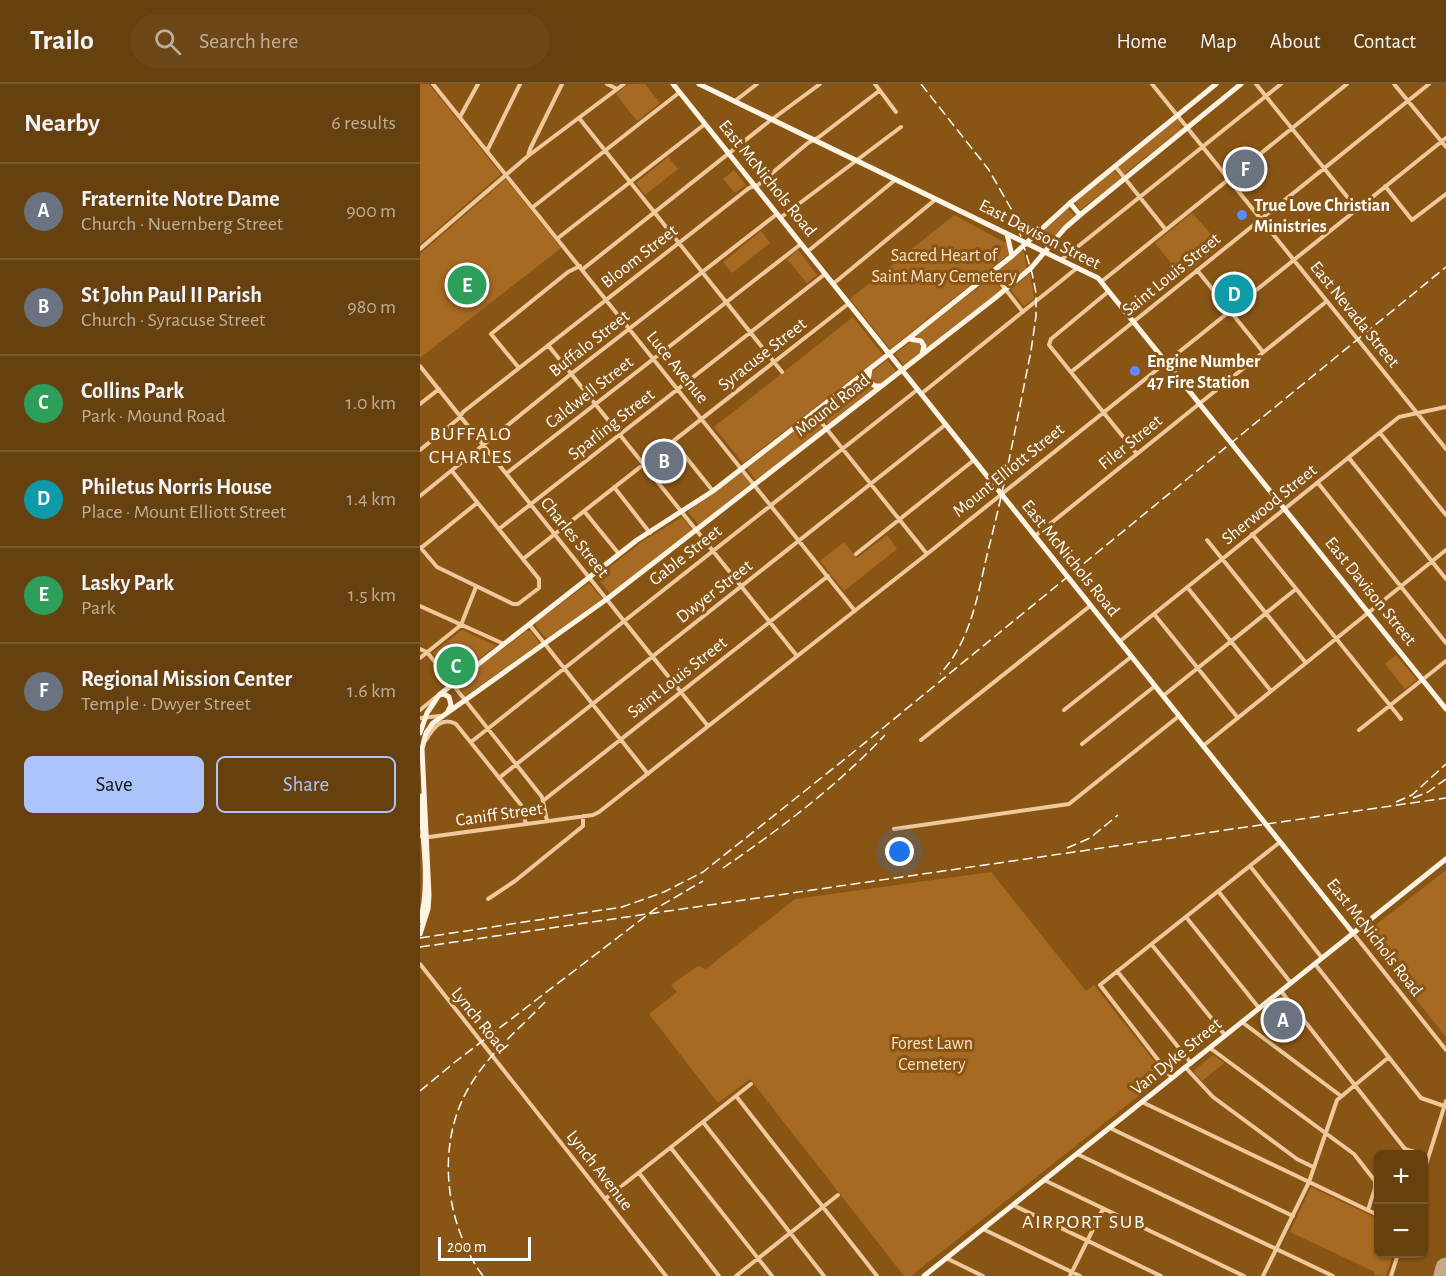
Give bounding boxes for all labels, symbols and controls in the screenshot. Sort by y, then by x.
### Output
search box [130,14,550,68]
icon: search [151,25,184,58]
text: Trailo [30,27,94,55]
text: Search here [199,30,298,52]
text: Home [1116,31,1167,52]
text: Map [1200,31,1237,52]
text: About [1270,31,1320,52]
text: Contact [1353,31,1416,52]
text: Nearby [24,110,100,136]
text: 6 results [331,113,396,133]
street label: East McNichols Road [715,117,819,240]
pin: F [1226,146,1264,191]
text: Fraternite Notre Dame [81,188,280,210]
street label: East Davison Street [976,197,1103,273]
place label: True Love Christian Ministries [1254,197,1390,236]
text: A [38,201,50,221]
text: 900 m [346,201,396,221]
marker: True Love Christian Ministries [1235,208,1249,222]
text: Church · Nuernberg Street [81,214,283,234]
street label: Bloom Street [598,221,681,292]
street label: Saint Louis Street [1119,230,1224,320]
park label: Sacred Heart of Saint Mary Cemetery [871,247,1017,286]
street label: East Nevada Street [1306,258,1403,371]
pin: E [448,262,486,308]
pin: D [1214,272,1254,316]
text: St John Paul II Parish [81,284,262,306]
text: B [38,297,49,317]
text: 980 m [347,297,396,317]
street label: Buffalo Street [546,307,633,381]
text: Church · Syracuse Street [81,310,265,330]
street label: Syracuse Street [715,315,810,395]
street label: Luce Avenue [643,328,712,407]
street label: Caldwell Street [542,353,637,432]
place label: Engine Number 47 Fire Station [1147,353,1261,392]
marker: Engine Number 47 Fire Station [1128,364,1142,378]
street label: Mound Road [792,371,873,440]
text: Collins Park [81,380,184,402]
street label: Sparling Street [565,386,658,464]
text: C [38,393,49,413]
text: 1.0 km [346,393,396,413]
text: Park · Mound Road [81,406,226,426]
street label: Filer Street [1095,412,1166,474]
street label: Mount Elliott Street [950,420,1068,521]
district label: BUFFALO CHARLES [429,424,513,467]
pin: B [644,438,684,484]
street label: Sherwood Street [1219,461,1321,548]
text: Philetus Norris House [81,476,272,498]
text: D [37,489,50,509]
text: 1.4 km [347,489,396,509]
street label: Charles Street [537,494,612,581]
street label: East McNichols Road [1018,497,1122,620]
text: Place · Mount Elliott Street [81,502,286,522]
street label: Gable Street [646,522,725,589]
street label: East Davison Street [1321,534,1419,649]
street label: Dwyer Street [673,557,756,627]
text: Lasky Park [81,572,174,594]
text: E [38,585,49,605]
text: 1.5 km [348,585,396,605]
text: Park [81,598,116,618]
street label: Saint Louis Street [625,633,731,722]
pin: C [436,644,476,688]
text: Regional Mission Center [81,668,292,690]
text: F [39,681,48,701]
text: 1.6 km [347,681,396,701]
text: Temple · Dwyer Street [81,694,251,714]
button: Save [24,756,204,813]
button: Share [216,756,396,813]
street label: Caniff Street [455,800,544,830]
your location [885,837,914,866]
street label: East McNichols Road [1323,875,1426,1000]
street label: Lynch Road [447,984,511,1057]
pin: A [1264,998,1302,1042]
street label: Van Dyke Street [1128,1015,1225,1099]
park label: Forest Lawn Cemetery [891,1035,973,1074]
street label: Lynch Avenue [563,1127,636,1214]
map controls [1374,1150,1428,1258]
button: + [1374,1150,1428,1204]
button: − [1374,1204,1428,1258]
district label: AIRPORT SUB [1022,1212,1146,1232]
scale bar [438,1234,531,1262]
text: 200 m [447,1239,487,1255]

